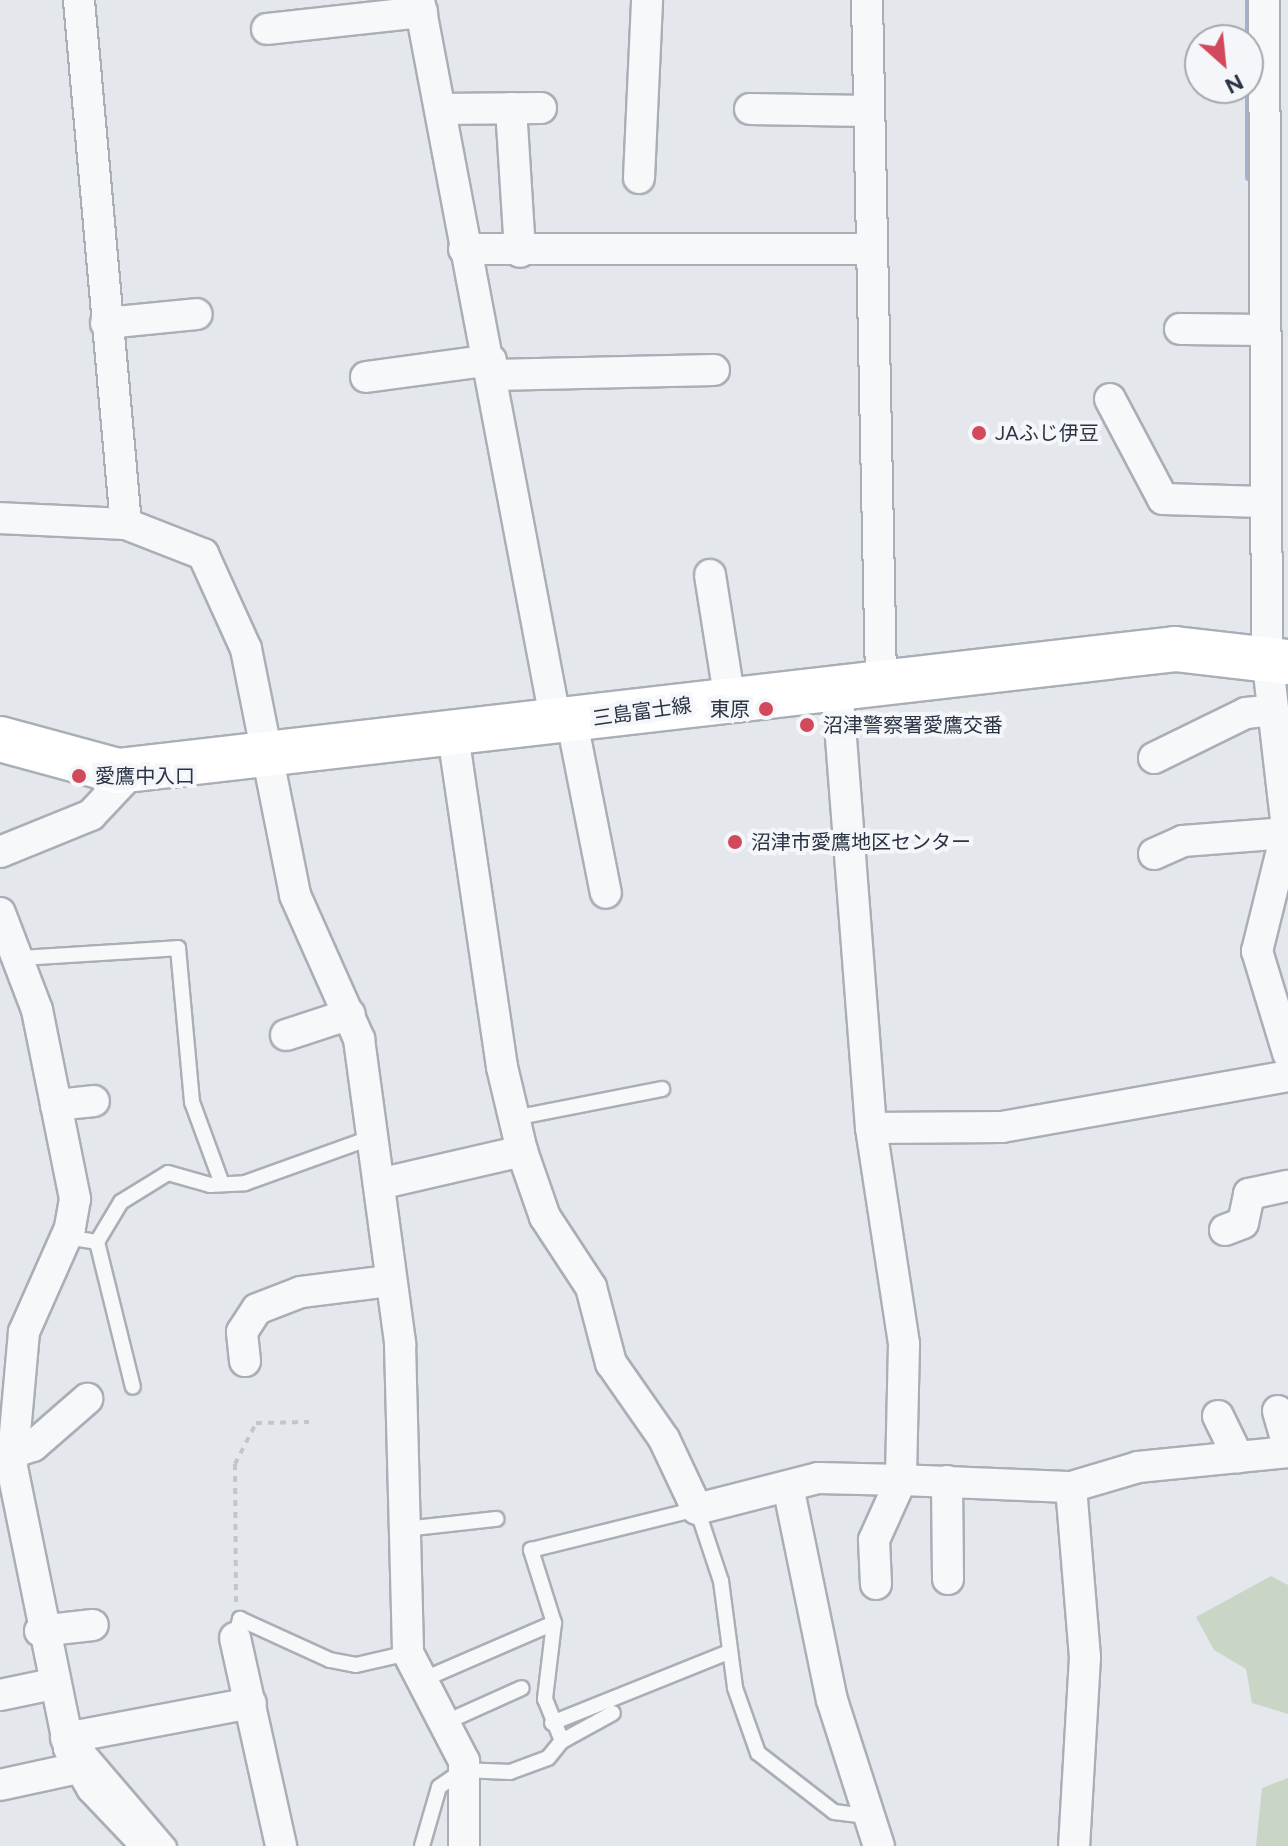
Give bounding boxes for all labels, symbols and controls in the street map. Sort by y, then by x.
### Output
north arrow [1184,24,1264,104]
text: N [1221,68,1248,100]
place label: JAふじ伊豆 [995,421,1099,445]
marker: JAふじ伊豆 [970,424,988,442]
street label: 三島富士線 [591,693,693,731]
place label: 東原 [710,697,750,721]
marker: 東原 [757,700,775,718]
place label: 沼津警察署愛鷹交番 [823,713,1003,737]
marker: 沼津警察署愛鷹交番 [798,716,816,734]
place label: 愛鷹中入口 [95,764,195,788]
marker: 愛鷹中入口 [70,767,88,785]
place label: 沼津市愛鷹地区センター [751,830,971,854]
marker: 沼津市愛鷹地区センター [726,833,744,851]

